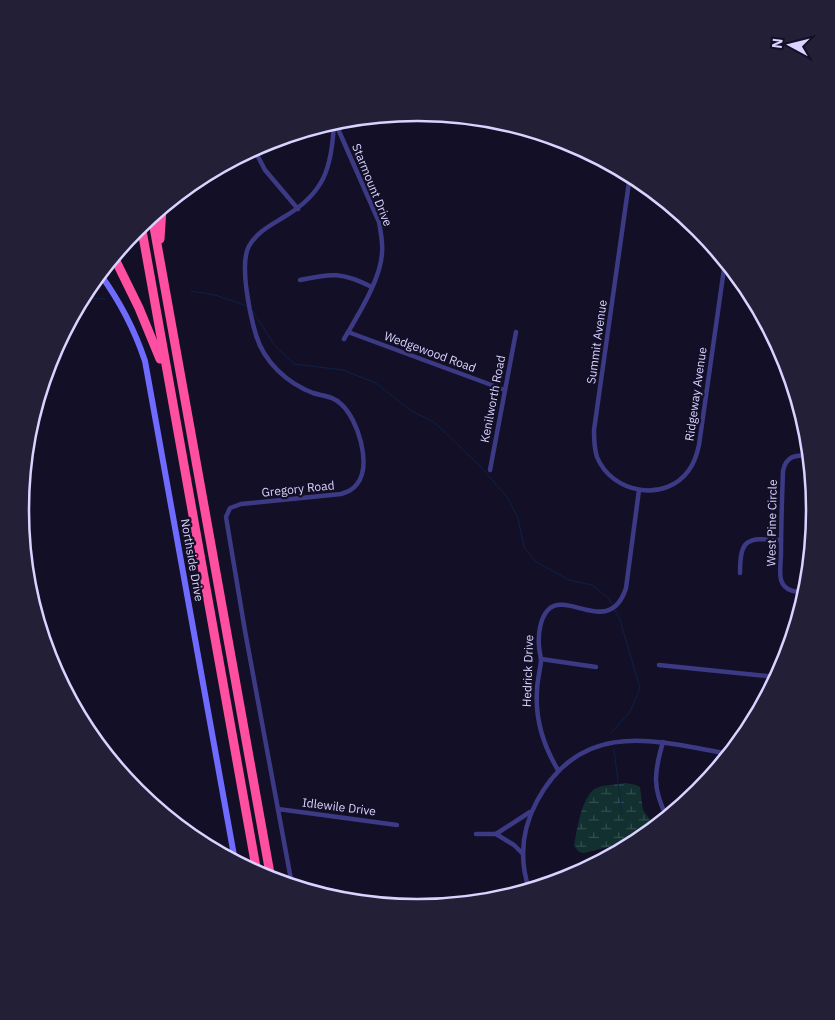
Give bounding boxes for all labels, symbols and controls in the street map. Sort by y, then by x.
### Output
north arrow [765,20,815,70]
text: N [768,37,787,50]
street label: Starmount Drive [349,141,396,229]
street label: Summit Avenue [583,298,610,385]
street label: Wedgewood Road [382,328,478,375]
street label: Ridgeway Avenue [681,346,710,442]
street label: Kenilworth Road [477,354,508,444]
street label: Gregory Road [261,477,335,500]
street label: West Pine Circle [763,479,780,567]
street label: Northside Drive [178,517,207,603]
street label: Hedrick Drive [519,634,536,707]
street label: Idlewile Drive [301,795,377,819]

